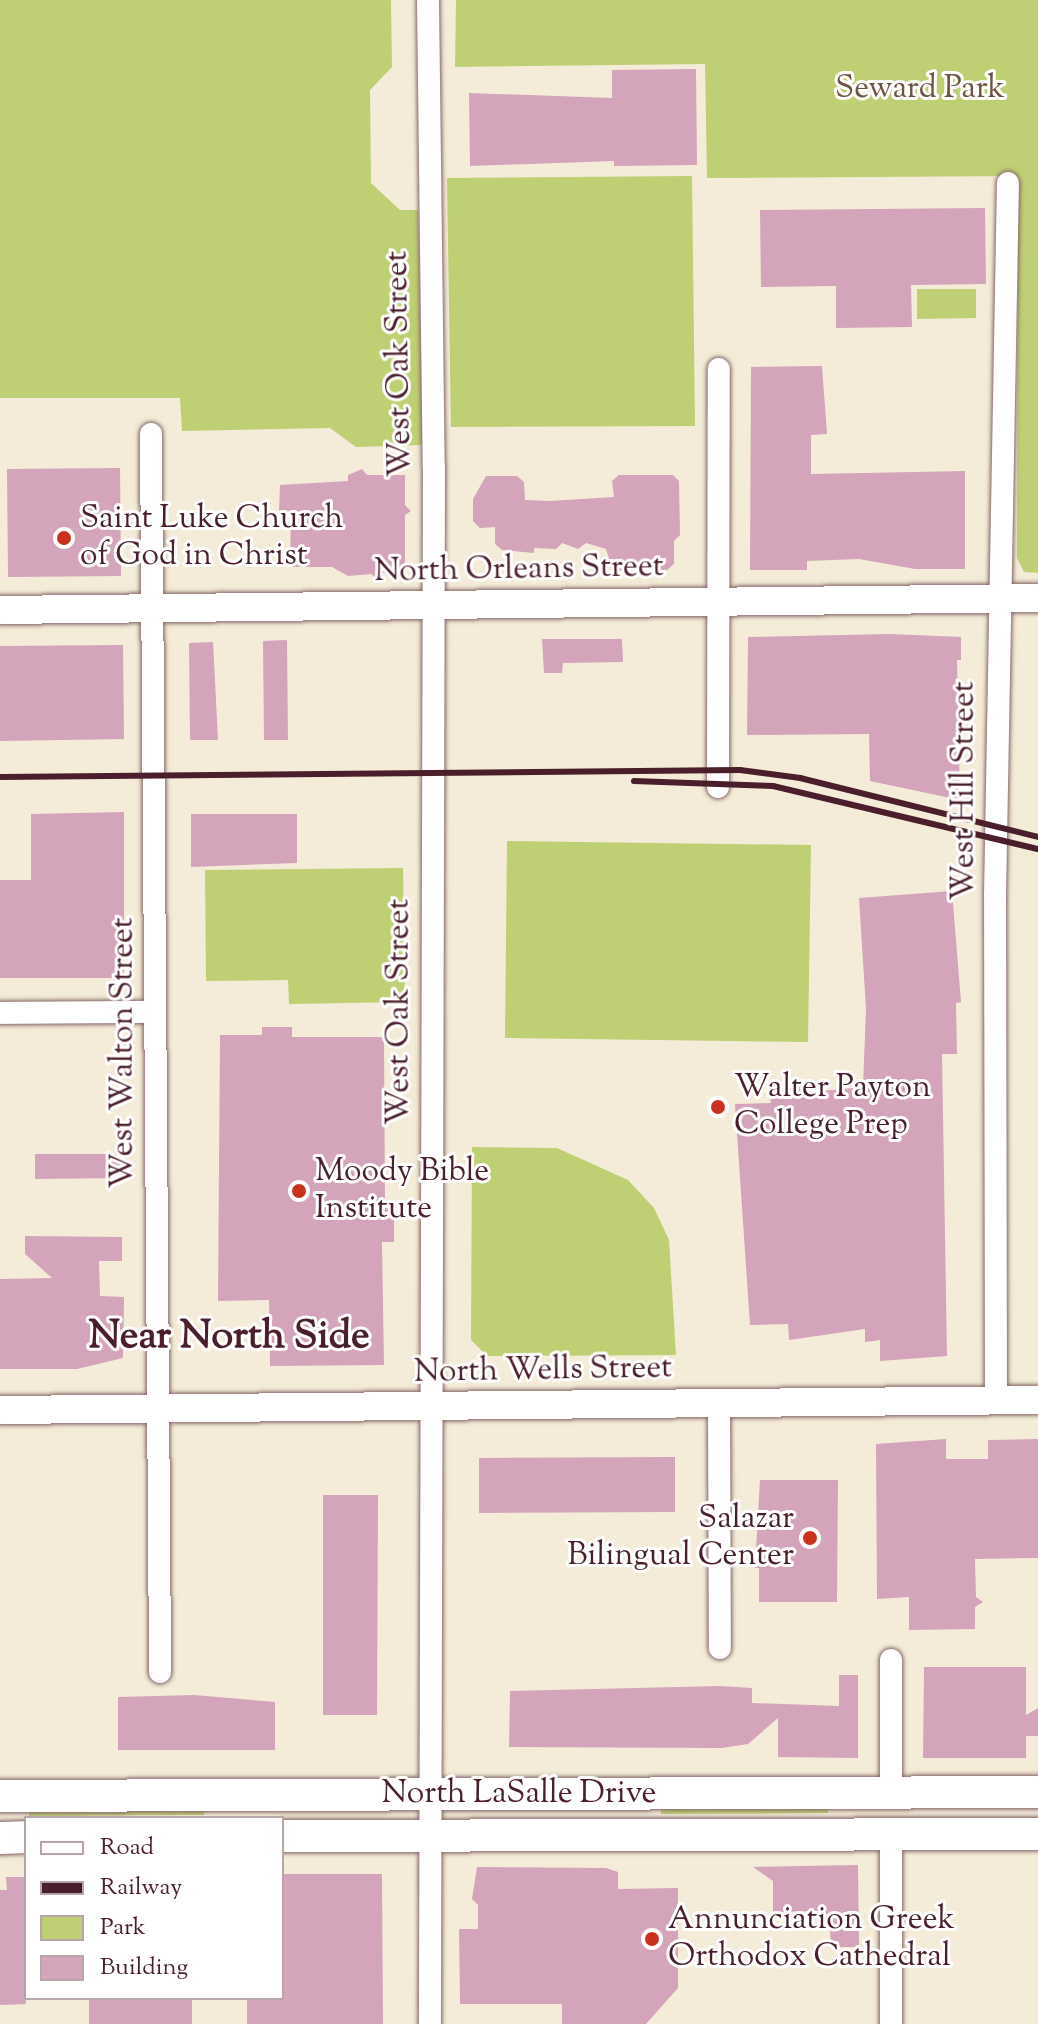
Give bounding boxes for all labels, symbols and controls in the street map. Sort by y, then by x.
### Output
park label: Seward Park [835,70,1005,108]
street label: West Oak Street [379,250,421,478]
place label: Saint Luke Church of God in Christ [80,501,343,576]
marker: Saint Luke Church of God in Christ [55,529,73,547]
street label: North Orleans Street [374,548,664,592]
street label: West Hill Street [946,681,984,901]
street label: West Oak Street [381,899,419,1125]
street label: West Walton Street [105,917,143,1189]
place label: Walter Payton College Prep [734,1070,931,1145]
marker: Walter Payton College Prep [709,1098,727,1116]
place label: Moody Bible Institute [315,1154,489,1229]
marker: Moody Bible Institute [290,1182,308,1200]
district label: Near North Side [88,1314,370,1362]
street label: North Wells Street [414,1350,672,1392]
place label: Salazar Bilingual Center [567,1501,794,1576]
marker: Salazar Bilingual Center [801,1529,819,1547]
street label: North LaSalle Drive [382,1775,656,1813]
legend [24,1816,284,2000]
text: Road [100,1831,154,1865]
text: Railway [100,1871,182,1905]
place label: Annunciation Greek Orthodox Cathedral [668,1902,955,1977]
text: Park [100,1911,146,1945]
marker: Annunciation Greek Orthodox Cathedral [643,1930,661,1948]
text: Building [100,1951,188,1985]

